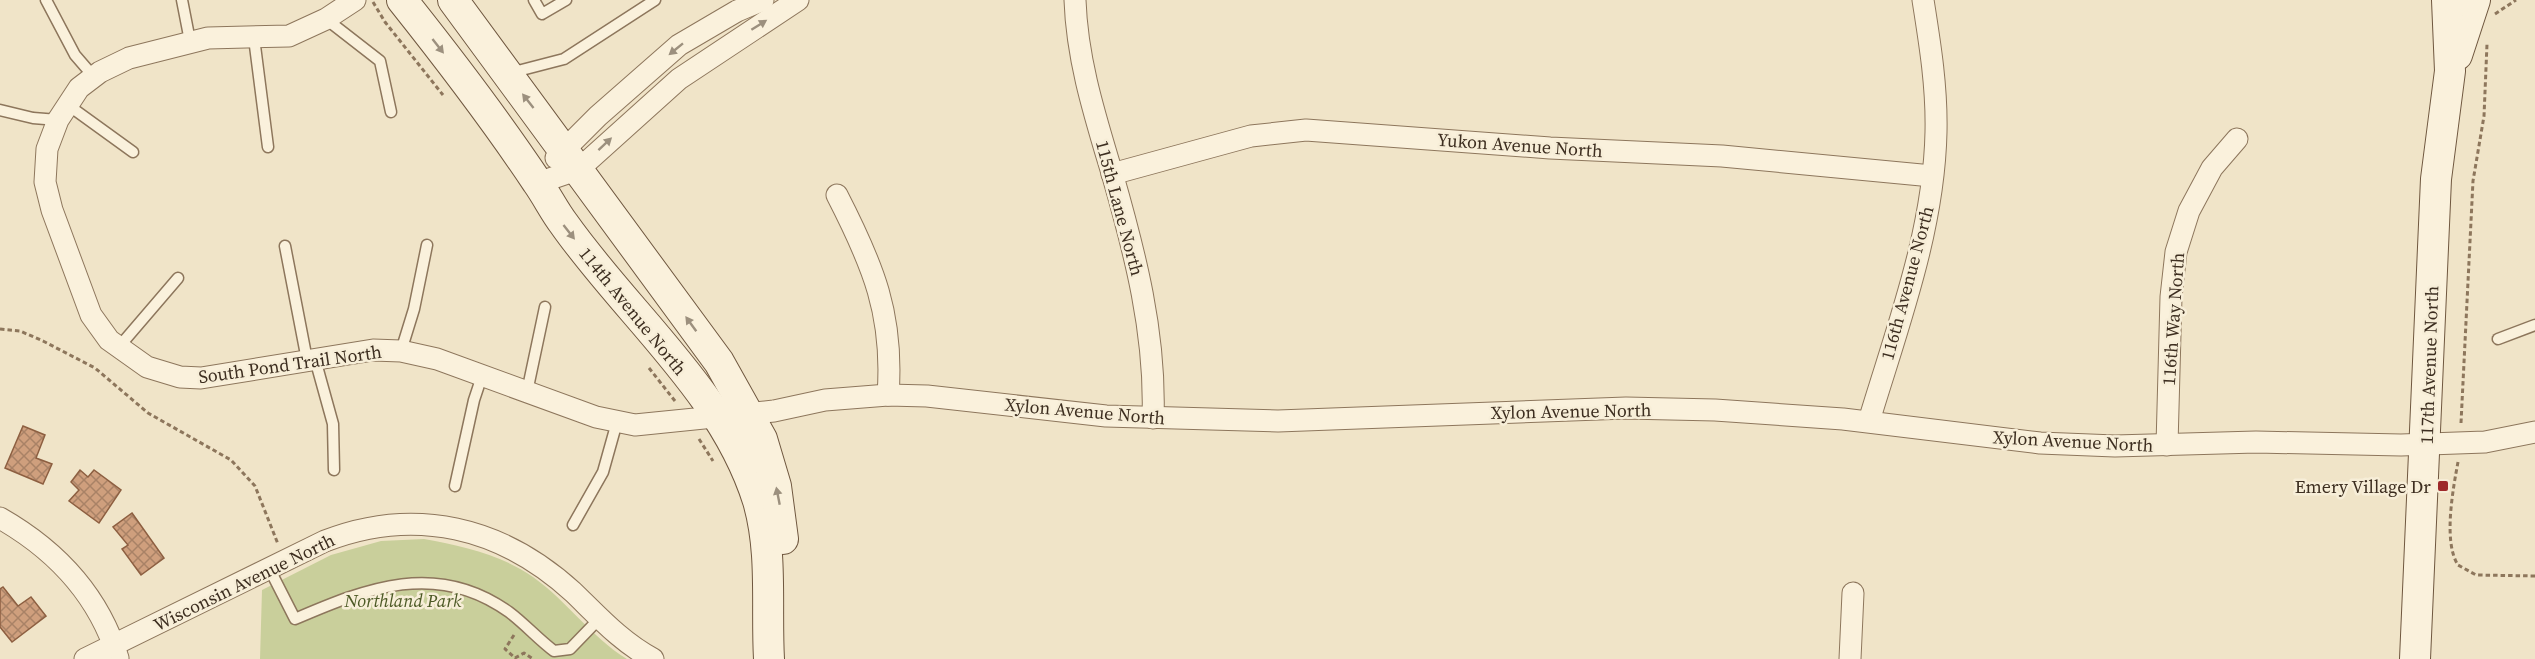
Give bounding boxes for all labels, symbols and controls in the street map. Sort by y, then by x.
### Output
one-way arrow [751,20,767,31]
one-way arrow [432,38,445,54]
one-way arrow [668,42,684,55]
one-way arrow [522,93,535,109]
street label: Yukon Avenue North [1436,127,1604,163]
street label: 115th Lane North [1090,137,1150,279]
one-way arrow [597,138,612,151]
street label: 116th Avenue North [1874,203,1940,363]
one-way arrow [563,224,575,239]
street label: 114th Avenue North [573,241,693,381]
street label: 116th Way North [2156,251,2190,386]
street label: 117th Avenue North [2414,285,2444,445]
one-way arrow [685,317,697,333]
street label: South Pond Trail North [197,339,383,389]
street label: Xylon Avenue North [1004,392,1166,430]
street label: Xylon Avenue North [1490,397,1652,425]
street label: Xylon Avenue North [1992,424,2154,458]
place label: Emery Village Dr [2295,474,2431,499]
marker: Emery Village Dr [2436,479,2450,493]
one-way arrow [773,487,782,506]
street label: Wisconsin Avenue North [149,527,339,637]
park label: Northland Park [343,588,462,613]

